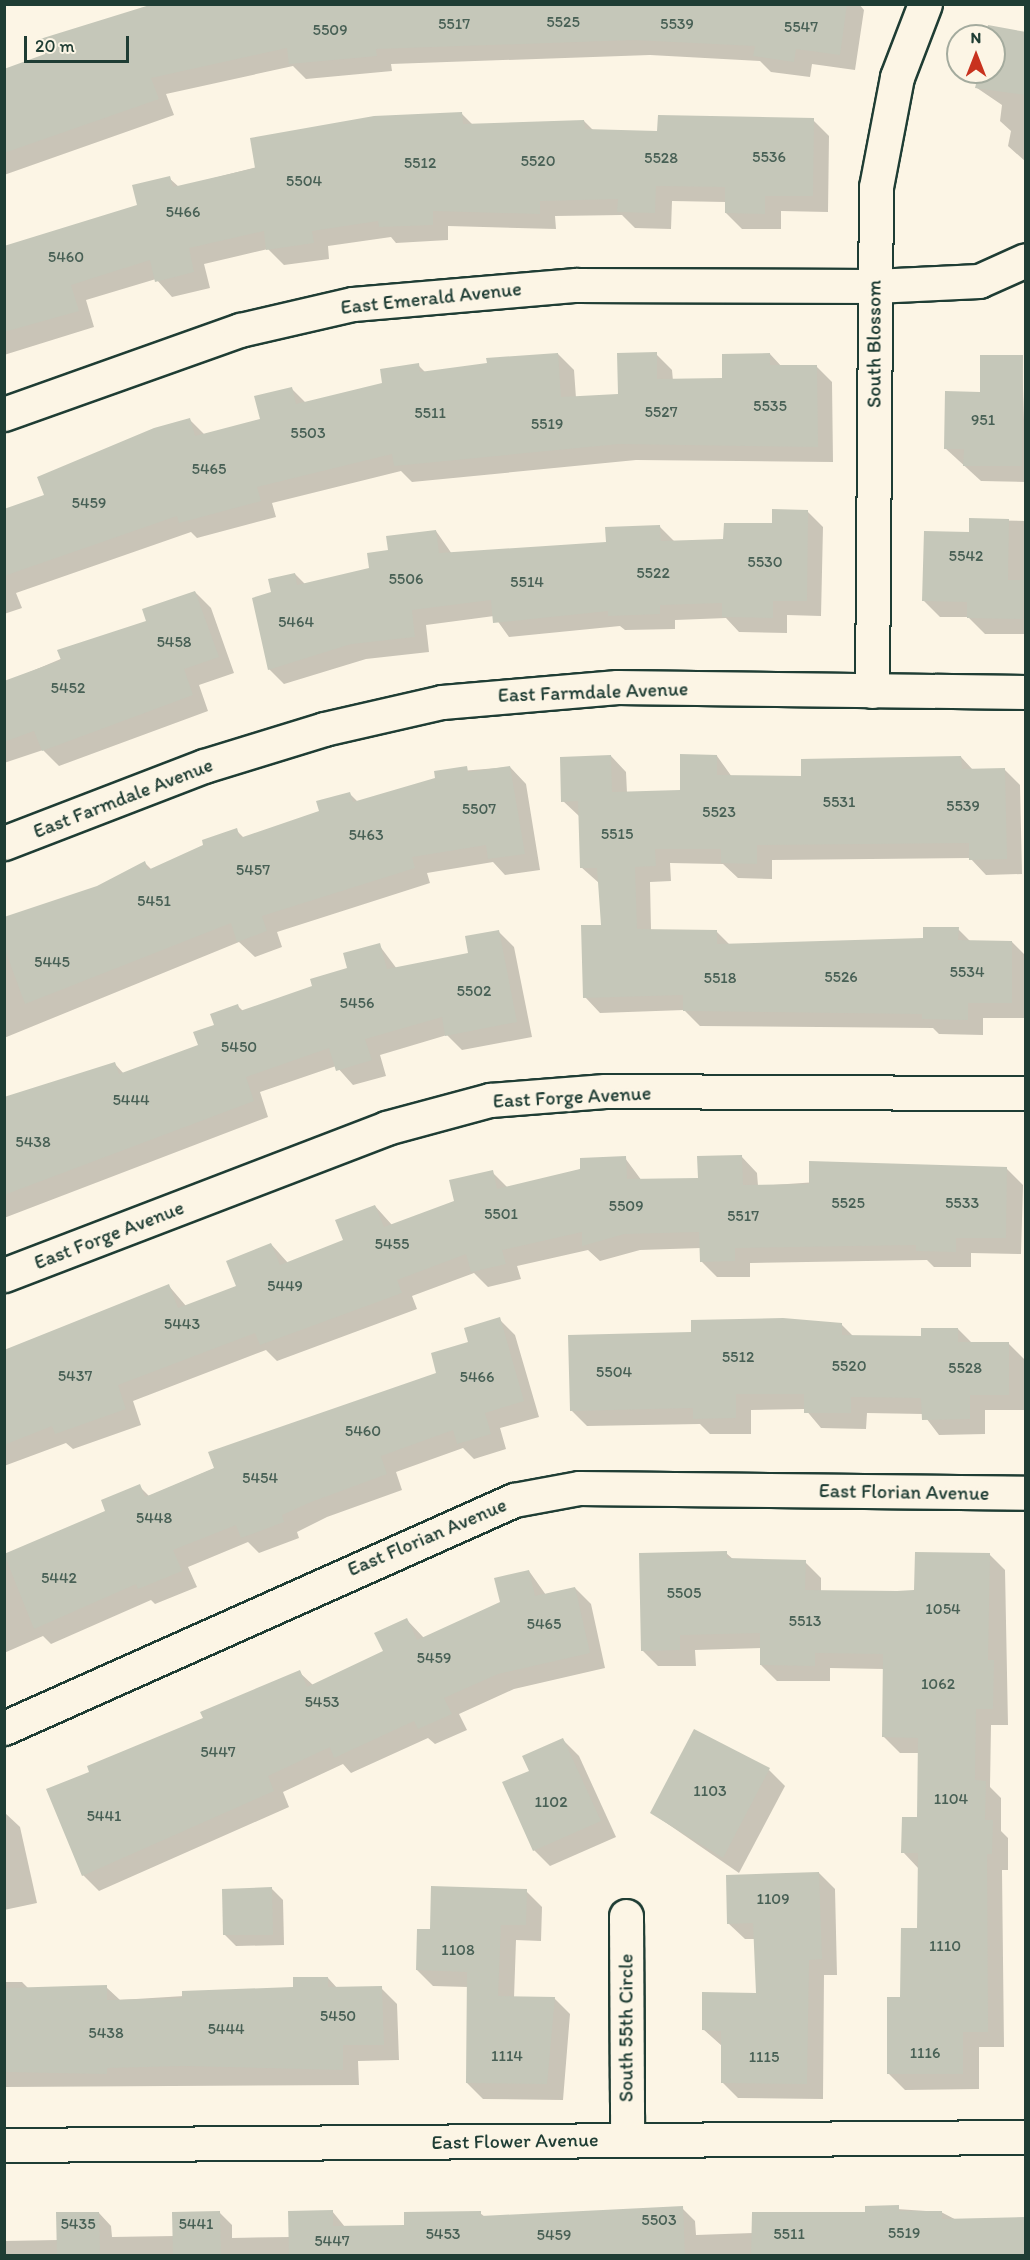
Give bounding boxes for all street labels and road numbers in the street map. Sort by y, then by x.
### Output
street label: East Emerald Avenue [340,277,522,319]
street label: South Blossom [862,280,886,408]
street label: East Farmdale Avenue [498,677,688,707]
street label: East Farmdale Avenue [30,753,216,843]
street label: East Forge Avenue [493,1081,651,1113]
street label: East Forge Avenue [31,1196,187,1274]
street label: East Florian Avenue [819,1479,989,1505]
street label: East Florian Avenue [344,1493,510,1581]
street label: South 55th Circle [614,1954,638,2102]
street label: East Flower Avenue [432,2128,598,2154]

